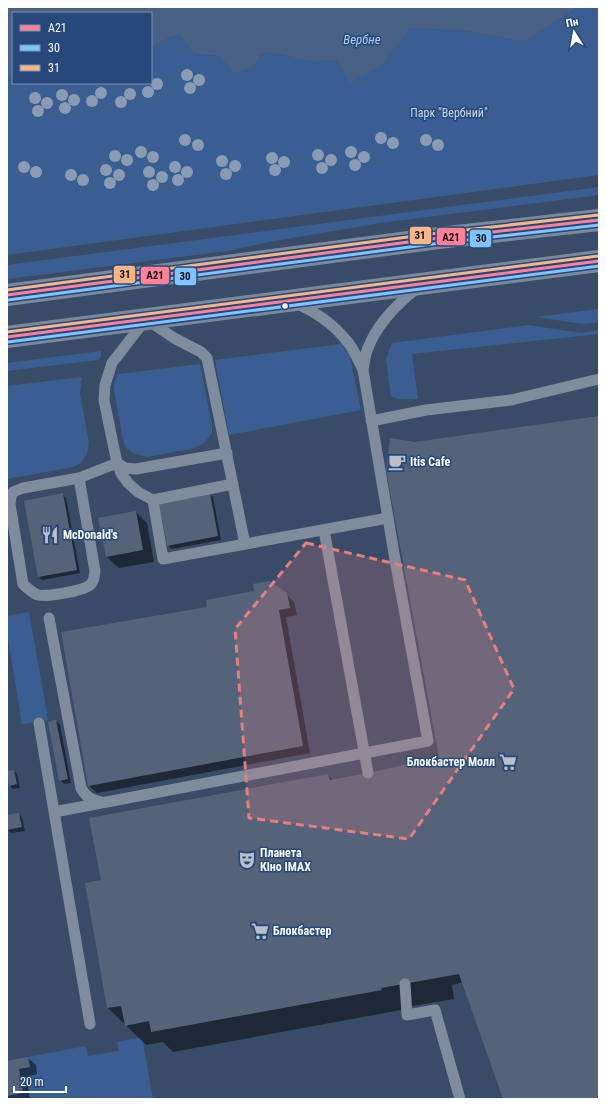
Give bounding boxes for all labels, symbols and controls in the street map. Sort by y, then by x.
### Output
legend [12,12,152,84]
north arrow [554,12,594,52]
text: Пн [565,15,579,30]
text: А21 [48,21,67,35]
water label: Вербне [343,32,381,47]
text: 30 [48,41,60,55]
text: 31 [48,61,60,75]
park label: Парк "Вербний" [410,106,488,120]
line badge: 31 [409,226,432,245]
line badge: А21 [436,227,466,246]
text: 31 [414,229,426,242]
line badge: 30 [469,229,492,248]
text: А21 [442,231,460,244]
text: 30 [475,232,487,245]
line badge: 31 [113,265,136,284]
line badge: А21 [140,266,170,285]
line badge: 30 [174,267,197,286]
text: 31 [119,268,131,281]
text: А21 [146,269,164,282]
text: 30 [179,270,191,283]
unlabelled marker [280,301,290,311]
cafe icon: Itis Cafe [387,452,407,472]
place label: Itis Cafe [410,455,450,469]
restaurant icon: McDonald's [40,525,60,545]
place label: McDonald's [63,528,118,542]
supermarket icon: Блокбастер Молл [498,752,518,772]
place label: Блокбастер Молл [407,755,495,769]
place label: Планета Кіно IMAX [260,846,311,874]
theatre icon: Планета Кіно IMAX [237,850,257,870]
supermarket icon: Блокбастер [250,921,270,941]
place label: Блокбастер [273,924,332,938]
scale bar [14,1068,66,1094]
text: 20 m [20,1075,44,1089]

